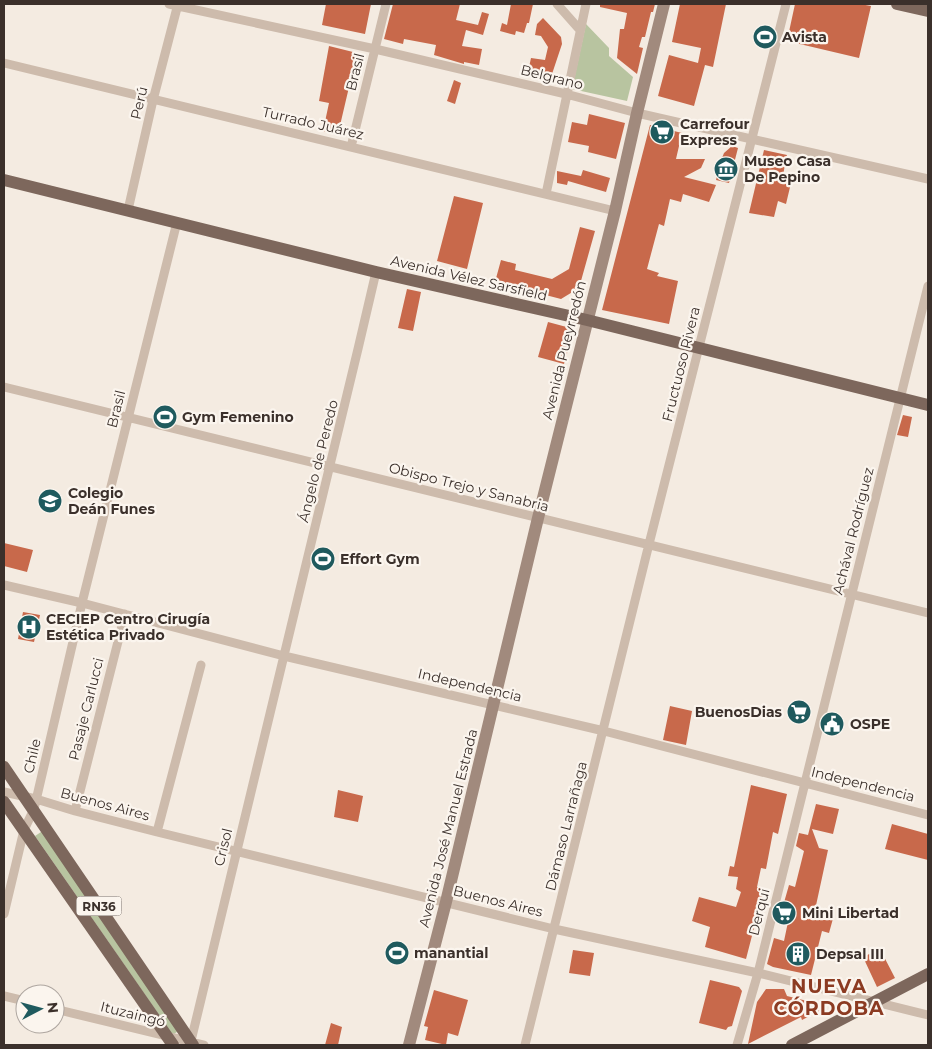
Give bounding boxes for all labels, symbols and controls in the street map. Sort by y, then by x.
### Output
sports icon: Avista [752,24,778,50]
place label: Avista [781,28,827,46]
street label: Brasil [342,51,368,93]
street label: Belgrano [519,61,585,94]
street label: Perú [126,85,152,121]
street label: Turrado Juárez [260,103,366,143]
place label: Carrefour Express [680,115,750,149]
supermarket icon: Carrefour Express [649,119,675,145]
place label: Museo Casa De Pepino [744,152,831,186]
museum icon: Museo Casa De Pepino [713,156,739,182]
street label: Avenida Vélez Sarsfield [389,251,549,305]
street label: Avenida Pueyrredón [538,279,590,421]
street label: Fructuoso Rivera [658,305,704,423]
street label: Brasil [103,388,129,430]
street label: Ángelo de Peredo [294,398,342,524]
sports icon: Gym Femenino [152,404,178,430]
place label: Gym Femenino [182,408,294,426]
street label: Obispo Trejo y Sanabria [387,458,551,516]
street label: Achával Rodríguez [828,465,878,597]
place label: Colegio Deán Funes [68,484,155,518]
school or university icon: Colegio Deán Funes [37,488,63,514]
sports icon: Effort Gym [310,546,336,572]
place label: Effort Gym [340,550,420,568]
place label: CECIEP Centro Cirugía Estética Privado [46,610,210,644]
hospital icon: CECIEP Centro Cirugía Estética Privado [16,614,42,640]
street label: Pasaje Carlucci [65,656,107,762]
street label: Independencia [416,664,524,706]
supermarket icon: BuenosDias [786,699,812,725]
place label: BuenosDias [695,703,783,721]
public building icon: OSPE [819,711,845,737]
place label: OSPE [850,715,890,733]
street label: Avenida José Manuel Estrada [415,727,481,929]
street label: Chile [19,737,45,775]
street label: Dámaso Larrañaga [541,759,591,893]
street label: Independencia [809,762,917,806]
street label: Buenos Aires [58,783,152,825]
street label: Crisol [210,826,236,868]
street label: Buenos Aires [451,881,545,921]
street label: Derqui [744,886,774,938]
road number: RN36 [76,896,122,916]
supermarket icon: Mini Libertad [771,900,797,926]
place label: Mini Libertad [802,904,899,922]
sports icon: manantial [384,940,410,966]
building icon: Depsal III [785,941,811,967]
place label: manantial [414,944,488,962]
place label: Depsal III [816,945,884,963]
district label: NUEVA CÓRDOBA [774,975,885,1020]
north arrow [15,984,65,1034]
street label: Ituzaingó [99,997,168,1031]
text: N [43,1001,62,1014]

